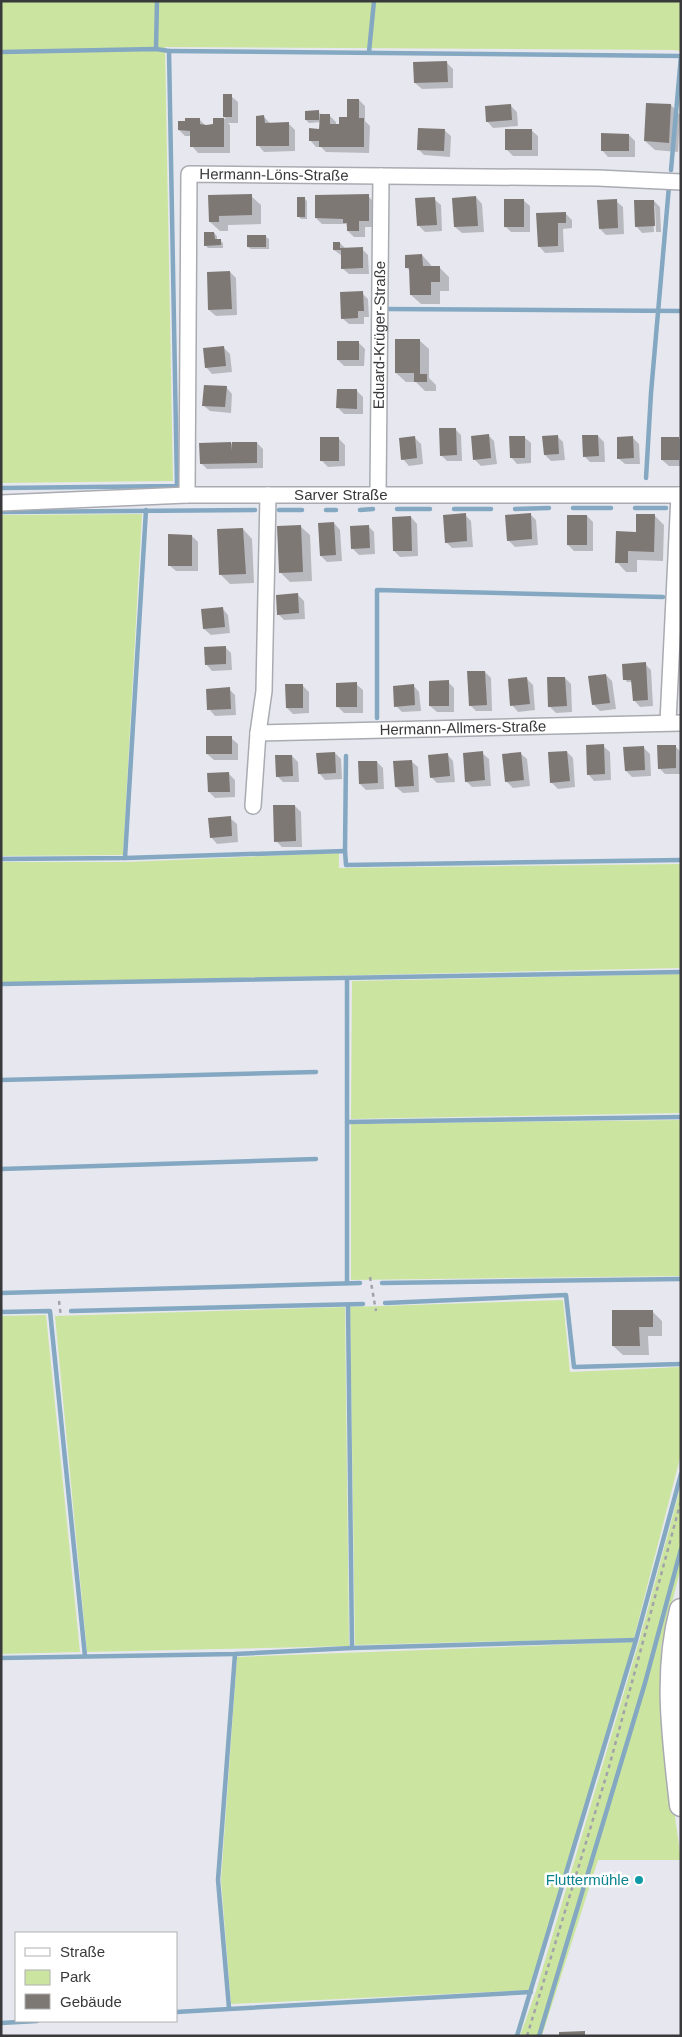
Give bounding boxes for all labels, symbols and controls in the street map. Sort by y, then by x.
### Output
street label: Hermann-Löns-Straße [199,165,349,184]
street label: Eduard-Krüger-Straße [370,261,388,409]
street label: Sarver Straße [294,486,388,503]
street label: Hermann-Allmers-Straße [379,717,547,738]
place label: Fluttermühle [546,1871,629,1888]
marker: Fluttermühle [633,1874,645,1886]
legend [15,1932,178,2022]
text: Straße [60,1943,105,1960]
text: Park [60,1968,91,1985]
text: Gebäude [60,1993,122,2010]

